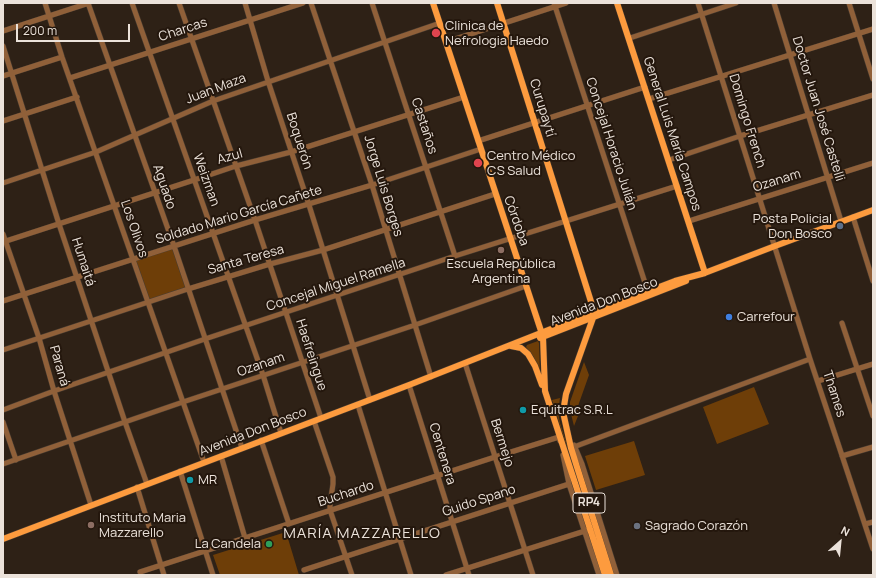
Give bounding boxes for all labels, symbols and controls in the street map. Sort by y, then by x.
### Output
street label: Charcas [157,15,209,45]
scale bar [18,16,132,42]
place label: Clinica de Nefrologia Haedo [445,18,549,49]
text: 200 m [23,22,57,39]
marker: Clinica de Nefrologia Haedo [430,27,442,39]
street label: Doctor Juan José Castelli [789,35,847,183]
street label: General Luis María Campos [640,55,704,213]
street label: Juan Maza [184,70,248,108]
street label: Domingo French [725,72,769,170]
street label: Concejal Horacio Julián [582,76,640,212]
street label: Curupaytí [526,77,558,139]
street label: Castaños [408,96,440,156]
street label: Boquerón [283,111,315,171]
street label: Jorge Luis Borges [360,133,406,239]
street label: Azul [215,146,245,168]
place label: Centro Médico CS Salud [487,148,575,179]
street label: Weizman [189,152,223,208]
marker: Centro Médico CS Salud [472,157,484,169]
street label: Aguado [149,163,179,211]
street label: Ozanam [751,166,803,196]
street label: Soldado Mario García Cañete [154,182,324,248]
street label: Córdoba [500,194,532,248]
street label: Los Olivos [117,198,151,260]
place label: Posta Policial Don Bosco [753,211,832,242]
marker: Posta Policial Don Bosco [835,221,845,231]
street label: Humaitá [68,236,98,288]
street label: Santa Teresa [206,242,286,278]
marker: Escuela República Argentina [496,245,506,255]
street label: Concejal Miguel Ramella [265,255,407,315]
place label: Escuela República Argentina [447,256,555,287]
street label: Avenida Don Bosco [548,274,660,330]
place label: Carrefour [737,309,795,325]
marker: Carrefour [724,312,734,322]
street label: Haefreingue [292,317,330,393]
street label: Paraná [46,344,72,388]
street label: Ozanam [235,350,287,380]
street label: Thames [819,369,849,419]
place label: Equitrac S.R.L [531,402,613,418]
street label: Avenida Don Bosco [197,404,309,460]
marker: Equitrac S.R.L [518,405,528,415]
street label: Bermejo [487,417,517,469]
street label: Centenera [425,421,459,487]
place label: MR [198,472,217,488]
marker: MR [185,475,195,485]
street label: Buchardo [316,478,376,510]
street label: Guido Spano [440,482,518,520]
road number: RP4 [573,493,605,513]
place label: Instituto Maria Mazzarello [99,510,186,541]
place label: Sagrado Corazón [645,518,748,534]
marker: Instituto Maria Mazzarello [86,520,96,530]
marker: Sagrado Corazón [632,521,642,531]
north arrow [820,522,860,562]
text: N [839,522,853,539]
district label: MARÍA MAZZARELLO [283,525,441,543]
place label: La Candela [195,536,261,552]
marker: La Candela [264,539,274,549]

